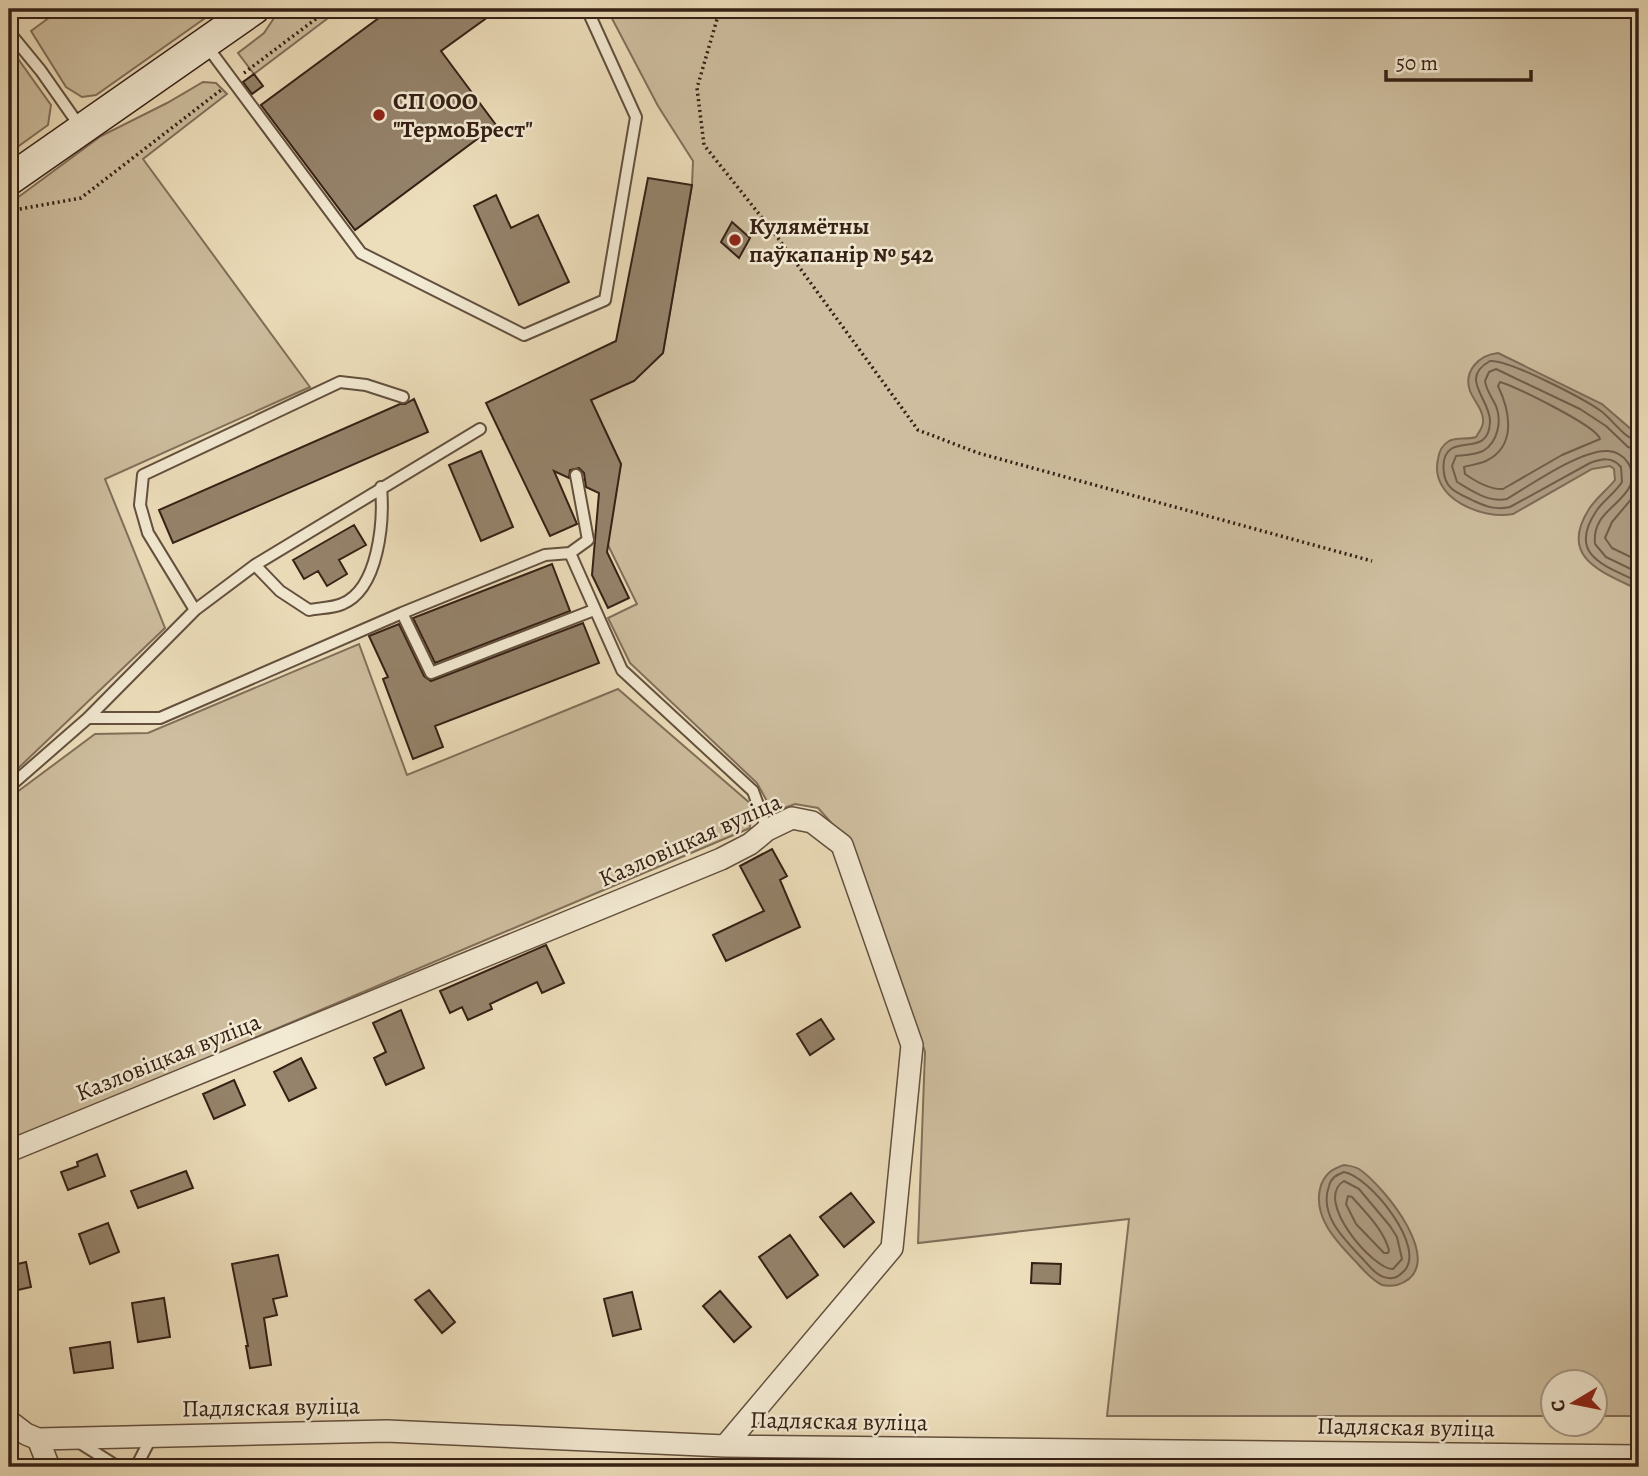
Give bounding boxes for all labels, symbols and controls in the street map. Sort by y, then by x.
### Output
scale bar [1386,38,1531,82]
text: 50 m [1396,49,1438,77]
place label: СП ООО "ТермоБрест" [393,85,533,145]
marker: СП ООО "ТермоБрест" [371,107,387,123]
place label: Кулямётны паўкапанір № 542 [749,210,934,270]
marker: Кулямётны паўкапанір № 542 [727,232,743,248]
street label: Казловіцкая вуліца [594,785,786,895]
street label: Казловіцкая вуліца [71,1005,265,1109]
north arrow [1540,1368,1610,1438]
street label: Падляская вуліца [182,1389,360,1425]
text: С [1544,1398,1572,1414]
street label: Падляская вуліца [750,1403,928,1439]
street label: Падляская вуліца [1317,1409,1495,1445]

